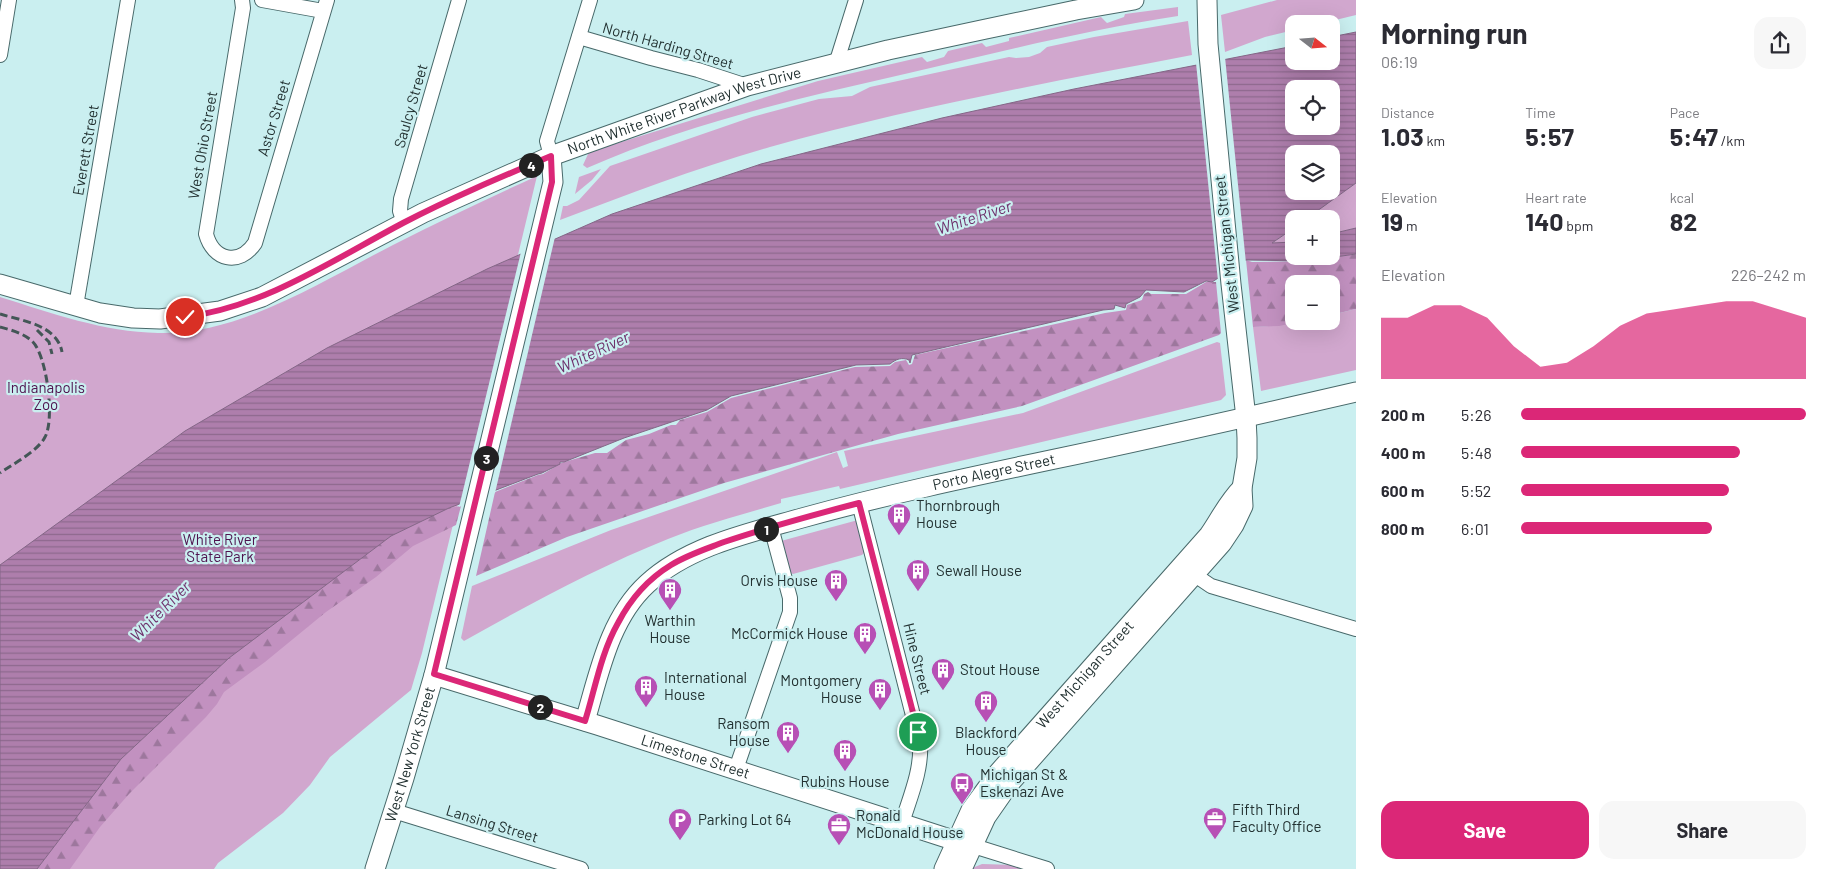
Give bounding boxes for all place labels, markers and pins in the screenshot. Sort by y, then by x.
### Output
pin: 4 [518,152,544,178]
pin [164,296,206,338]
pin: 3 [474,446,498,470]
place label: Thornbrough House [916,496,1000,531]
building icon: Thornbrough House [886,502,912,536]
pin: 1 [754,516,778,542]
building icon: Sewall House [905,558,931,592]
place label: Sewall House [936,561,1022,579]
building icon: Orvis House [823,568,849,602]
place label: Orvis House [740,571,818,589]
building icon: Warthin House [657,577,683,611]
place label: Warthin House [644,611,696,646]
building icon: McCormick House [852,621,878,655]
place label: McCormick House [731,624,848,642]
building icon: Stout House [930,657,956,691]
place label: Stout House [960,660,1040,678]
place label: International House [664,668,747,703]
place label: Montgomery House [780,671,862,706]
building icon: International House [633,674,659,708]
building icon: Montgomery House [867,677,893,711]
building icon: Blackford House [973,689,999,723]
pin: 2 [528,694,552,720]
pin [897,711,939,753]
place label: Ransom House [717,714,770,749]
building icon: Ransom House [775,720,801,754]
place label: Blackford House [955,723,1017,758]
building icon: Rubins House [832,738,858,772]
place label: Michigan St & Eskenazi Ave [980,765,1068,800]
bus stop icon: Michigan St & Eskenazi Ave [949,771,975,805]
place label: Rubins House [801,772,889,790]
place label: Fifth Third Faculty Office [1232,800,1322,835]
place label: Ronald McDonald House [856,806,964,841]
office icon: Fifth Third Faculty Office [1202,806,1228,840]
parking icon: Parking Lot 64 [667,807,693,841]
place label: Parking Lot 64 [698,810,791,828]
office icon: Ronald McDonald House [826,812,852,846]

